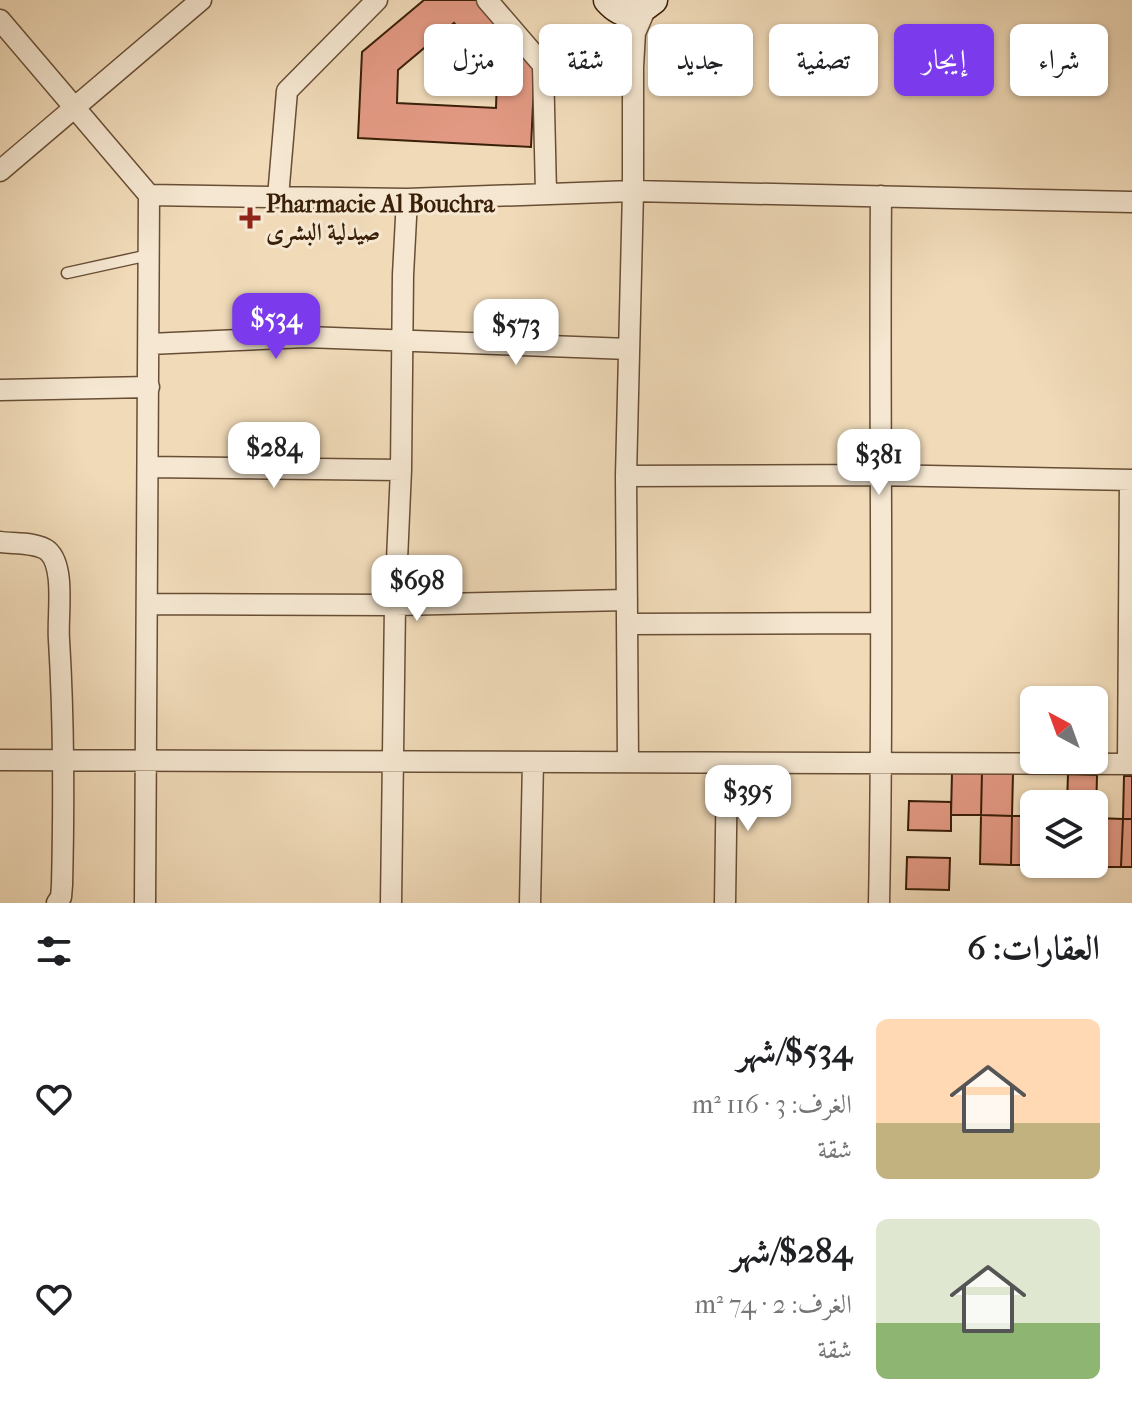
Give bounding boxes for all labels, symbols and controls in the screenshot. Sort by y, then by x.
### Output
chip: منزل [424,24,523,96]
chip: شقة [539,24,632,96]
chip: جديد [648,24,753,96]
chip: تصفية [769,24,878,96]
chip: إيجار [894,24,994,96]
chip: شراء [1010,24,1108,96]
place label: Pharmacie Al Bouchra صيدلية البشرى [266,190,495,248]
marker: Pharmacie Al Bouchra صيدلية البشرى [241,209,259,227]
pin: $534 [229,293,323,361]
pin: $573 [469,299,563,367]
text: $534 [250,303,302,334]
text: $573 [492,309,540,340]
pin: $284 [227,422,321,490]
pin: $381 [832,429,926,497]
text: $284 [246,432,302,463]
text: $381 [855,439,903,470]
pin: $698 [370,555,464,623]
text: $698 [389,565,445,596]
north arrow [1020,686,1108,774]
map controls [1020,686,1108,878]
pin: $395 [701,765,795,833]
text: $395 [723,775,773,806]
button: layers [1020,790,1108,878]
text: العقارات: 6 [967,928,1100,968]
icon: filters [32,929,76,973]
text: $534/شهر [737,1031,852,1071]
icon: home [940,1051,1036,1147]
icon: heart [32,1077,76,1121]
text: الغرف: 3 · 116 m² [692,1089,852,1120]
text: شقة [818,1134,852,1165]
text: $284/شهر [732,1231,852,1271]
icon: home [940,1251,1036,1347]
icon: heart [32,1277,76,1321]
text: الغرف: 2 · 74 m² [694,1289,852,1320]
text: شقة [818,1334,852,1365]

